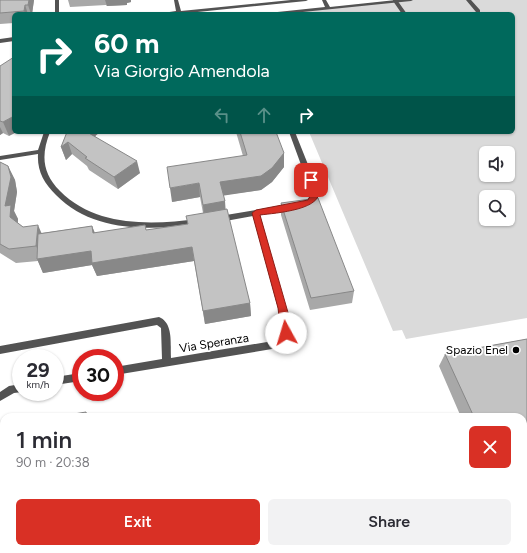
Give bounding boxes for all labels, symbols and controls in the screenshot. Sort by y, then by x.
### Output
text: 60 m [94,26,159,60]
icon: right [28,28,80,80]
text: Via Giorgio Amendola [94,60,270,82]
icon: left [211,104,233,126]
icon: ahead [253,104,275,126]
icon: right [295,104,317,126]
map controls [479,146,515,226]
button: sound [479,146,515,182]
pin [294,163,328,197]
icon: arrive [300,169,322,191]
button: search [479,190,515,226]
position arrow [265,312,307,354]
street label: Via Speranza [178,331,250,355]
place label: Spazio Enel [446,343,508,357]
marker: Spazio Enel [511,345,521,355]
speed limit sign: 30 [72,349,124,401]
text: 29 [26,358,50,382]
text: km/h [27,378,49,391]
text: 1 min [16,425,72,454]
button: close [469,426,511,468]
text: 90 m · 20:38 [16,455,90,470]
button: Exit [16,499,260,545]
button: Share [268,499,511,545]

